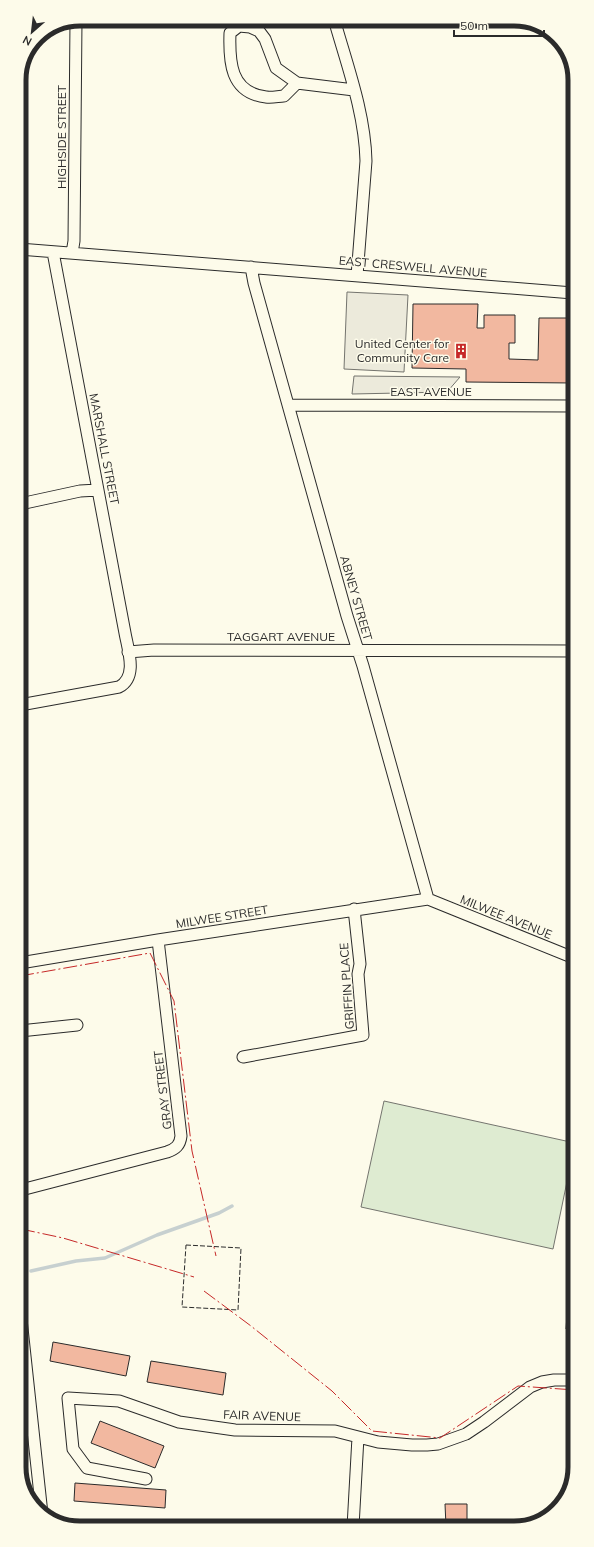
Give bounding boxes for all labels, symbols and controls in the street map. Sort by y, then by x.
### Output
north arrow [12,12,52,52]
scale bar [454,12,544,38]
text: 50 m [460,18,488,33]
text: N [20,33,34,49]
street label: HIGHSIDE STREET [54,84,69,189]
street label: EAST CRESWELL AVENUE [338,253,488,280]
place label: United Center for Community Care [355,336,450,365]
building icon: United Center for Community Care [452,342,470,360]
street label: EAST AVENUE [390,384,472,399]
street label: MARSHALL STREET [86,392,123,507]
street label: ABNEY STREET [337,554,376,643]
street label: TAGGART AVENUE [227,629,335,644]
street label: MILWEE AVENUE [458,891,554,942]
street label: MILWEE STREET [175,902,270,931]
street label: GRIFFIN PLACE [336,942,357,1030]
street label: GRAY STREET [150,1049,175,1130]
street label: FAIR AVENUE [223,1407,301,1424]

